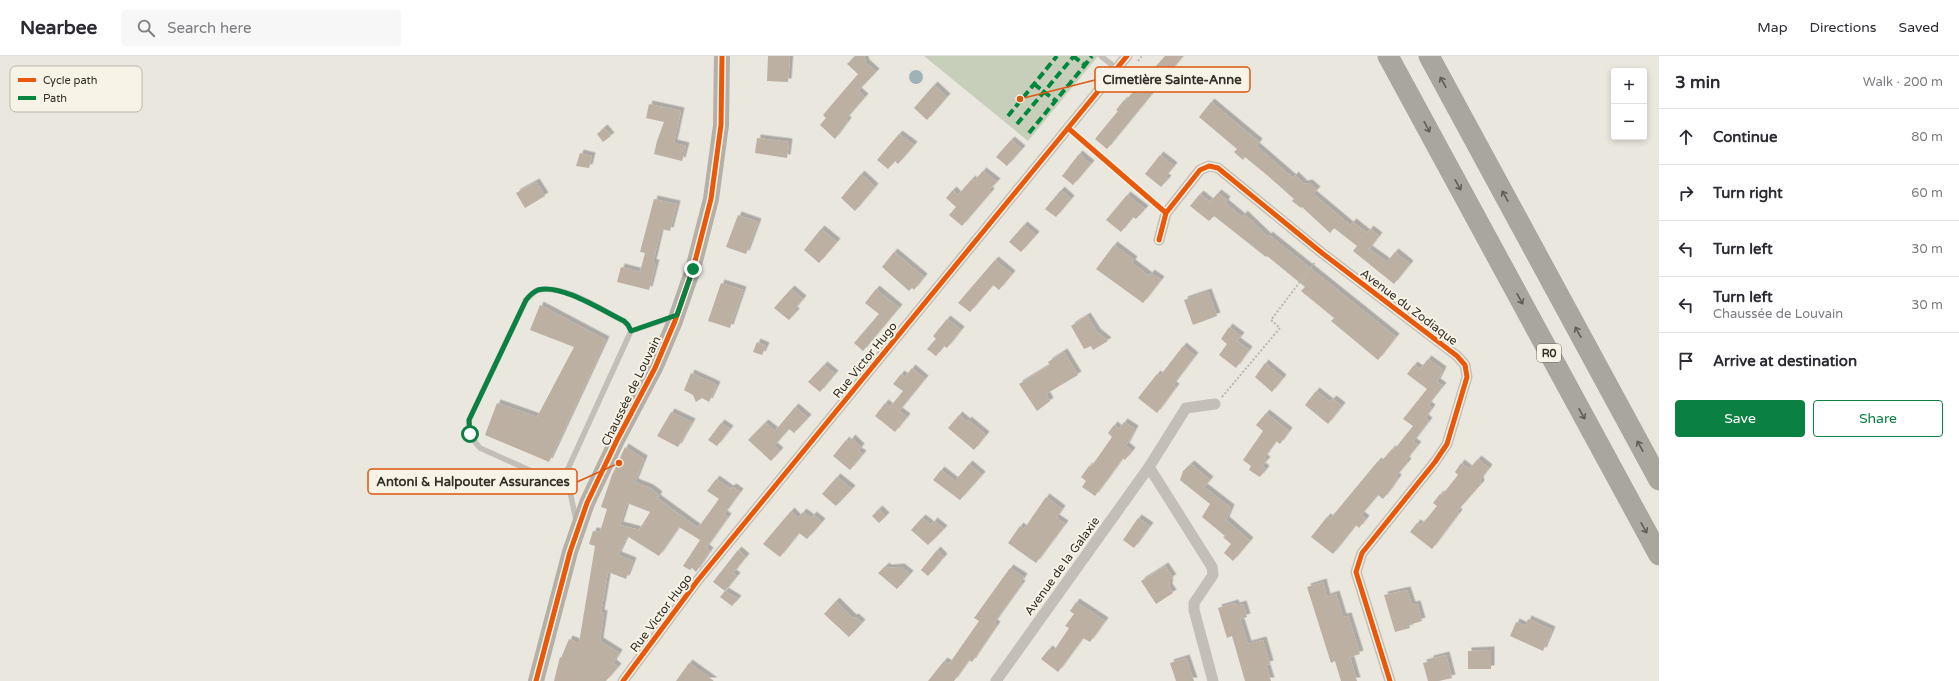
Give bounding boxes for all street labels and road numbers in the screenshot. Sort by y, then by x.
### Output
street label: Avenue du Zodiaque [1358,266,1460,348]
street label: Rue Victor Hugo [830,319,900,401]
street label: Chaussée de Louvain [598,334,664,448]
road number: R0 [1537,344,1561,362]
street label: Avenue de la Galaxie [1022,514,1103,618]
street label: Rue Victor Hugo [627,571,695,655]

